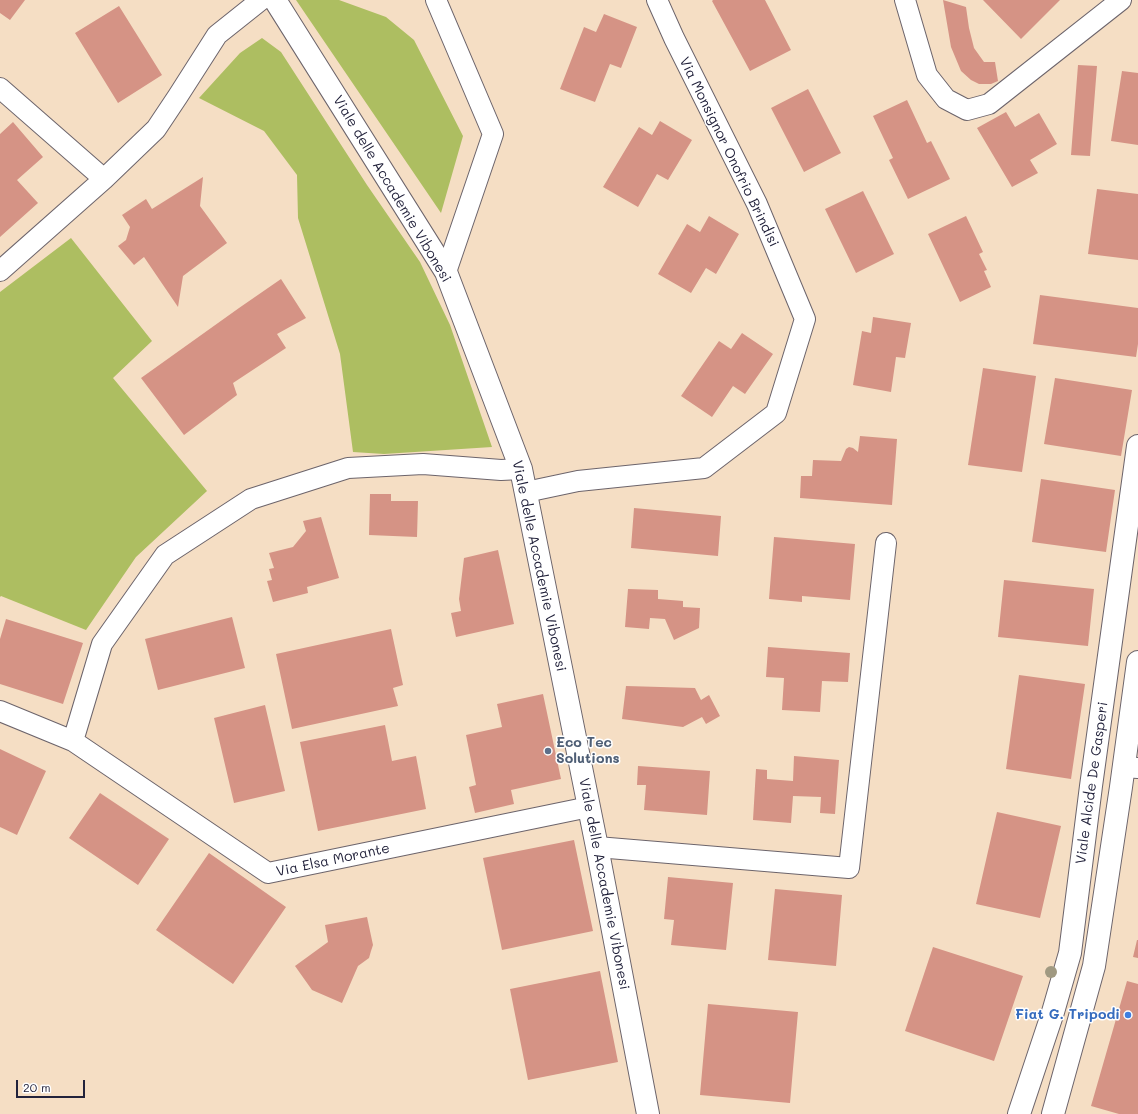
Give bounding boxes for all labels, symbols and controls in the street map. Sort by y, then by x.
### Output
street label: Via Monsignor Onofrio Brindisi [676,54,782,250]
street label: Viale delle Accademie Vibonesi [329,92,455,286]
street label: Viale delle Accademie Vibonesi [508,459,570,673]
street label: Viale Alcide De Gasperi [1072,701,1112,865]
place label: Eco Tec Solutions [556,735,620,768]
marker: Eco Tec Solutions [543,746,553,756]
street label: Viale delle Accademie Vibonesi [575,777,633,991]
street label: Via Elsa Morante [275,840,391,880]
place label: Fiat G. Tripodi [1015,1007,1120,1023]
marker: Fiat G. Tripodi [1123,1010,1133,1020]
scale bar [18,1072,87,1098]
text: 20 m [23,1079,51,1095]

